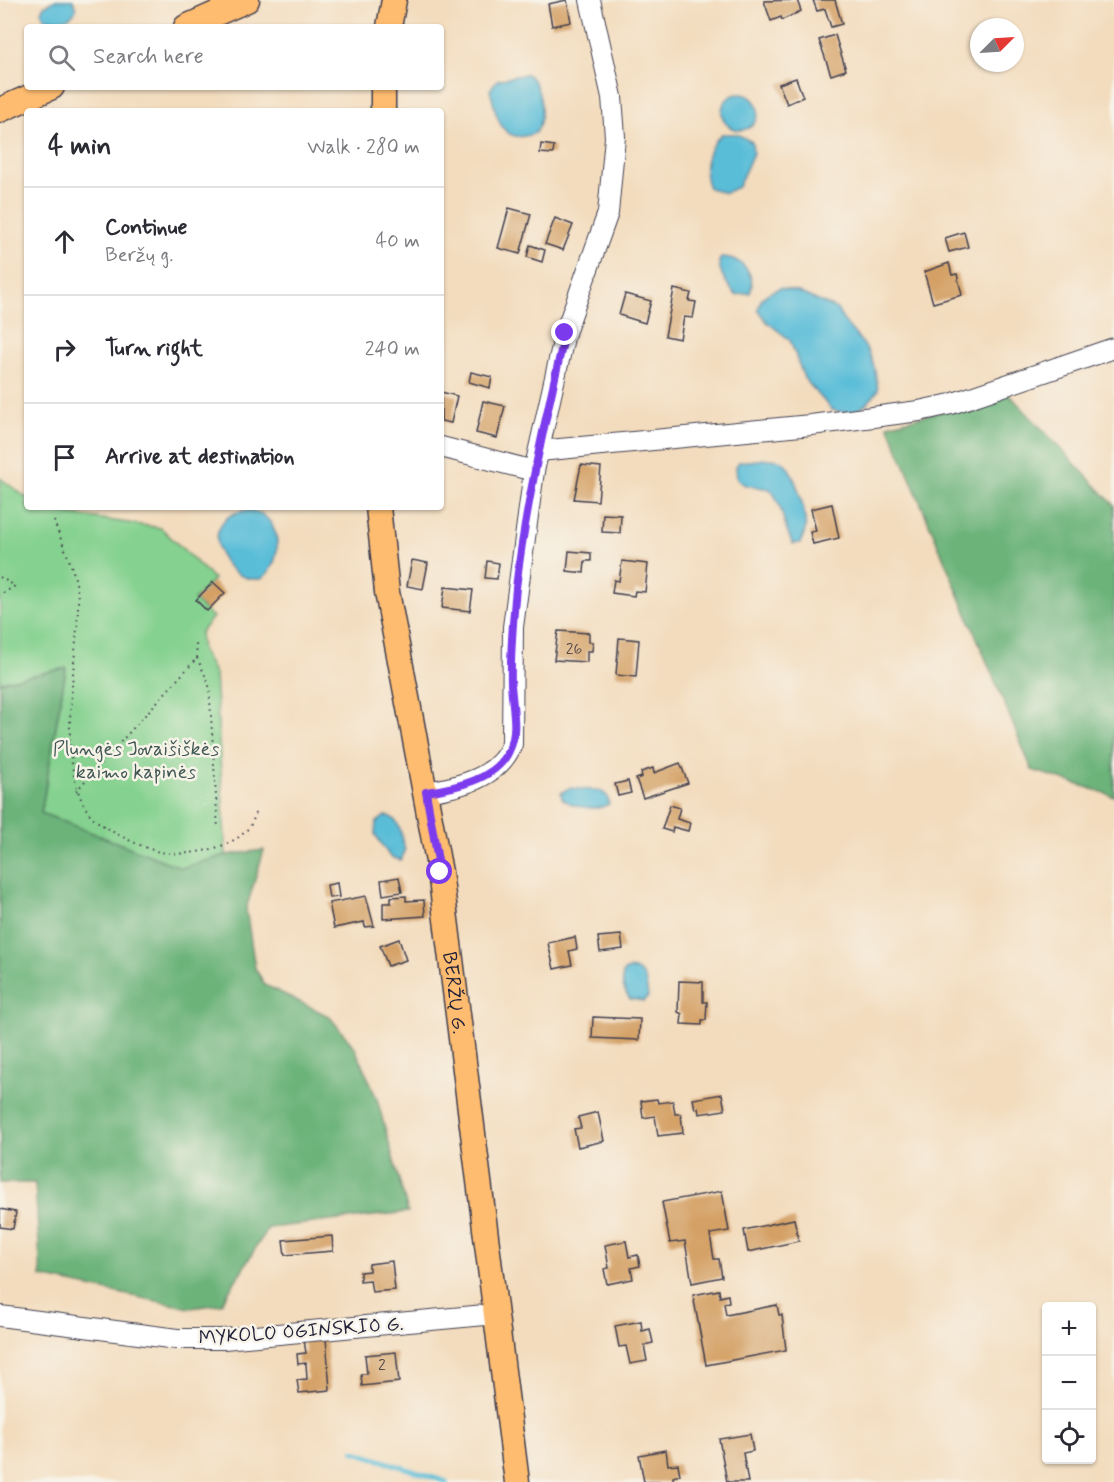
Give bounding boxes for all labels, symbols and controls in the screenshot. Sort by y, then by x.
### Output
north arrow [970,18,1024,72]
search box [24,24,444,90]
icon: search [45,41,78,74]
text: Search here [93,43,204,71]
text: 4 min [48,130,111,164]
text: Walk · 280 m [307,134,420,161]
text: Continue [105,214,187,242]
icon: ahead [48,225,81,258]
text: 40 m [376,228,420,255]
text: Beržų g. [105,242,173,269]
route end [551,319,577,345]
icon: right [48,333,81,366]
text: Turn right [105,335,203,363]
text: 240 m [365,336,420,363]
icon: arrive [48,441,81,474]
text: Arrive at destination [105,443,295,471]
house number: 26 [566,639,582,660]
park label: Plungės Jovaišiškės kaimo kapinės [53,736,219,786]
route start [426,858,452,884]
street label: BERŽŲ G. [435,950,472,1036]
map controls [1042,1302,1096,1464]
button: + [1042,1302,1096,1356]
street label: MYKOLO OGINSKIO G. [198,1311,405,1352]
house number: 2 [378,1355,386,1376]
button: − [1042,1356,1096,1410]
button: locate [1042,1410,1096,1464]

